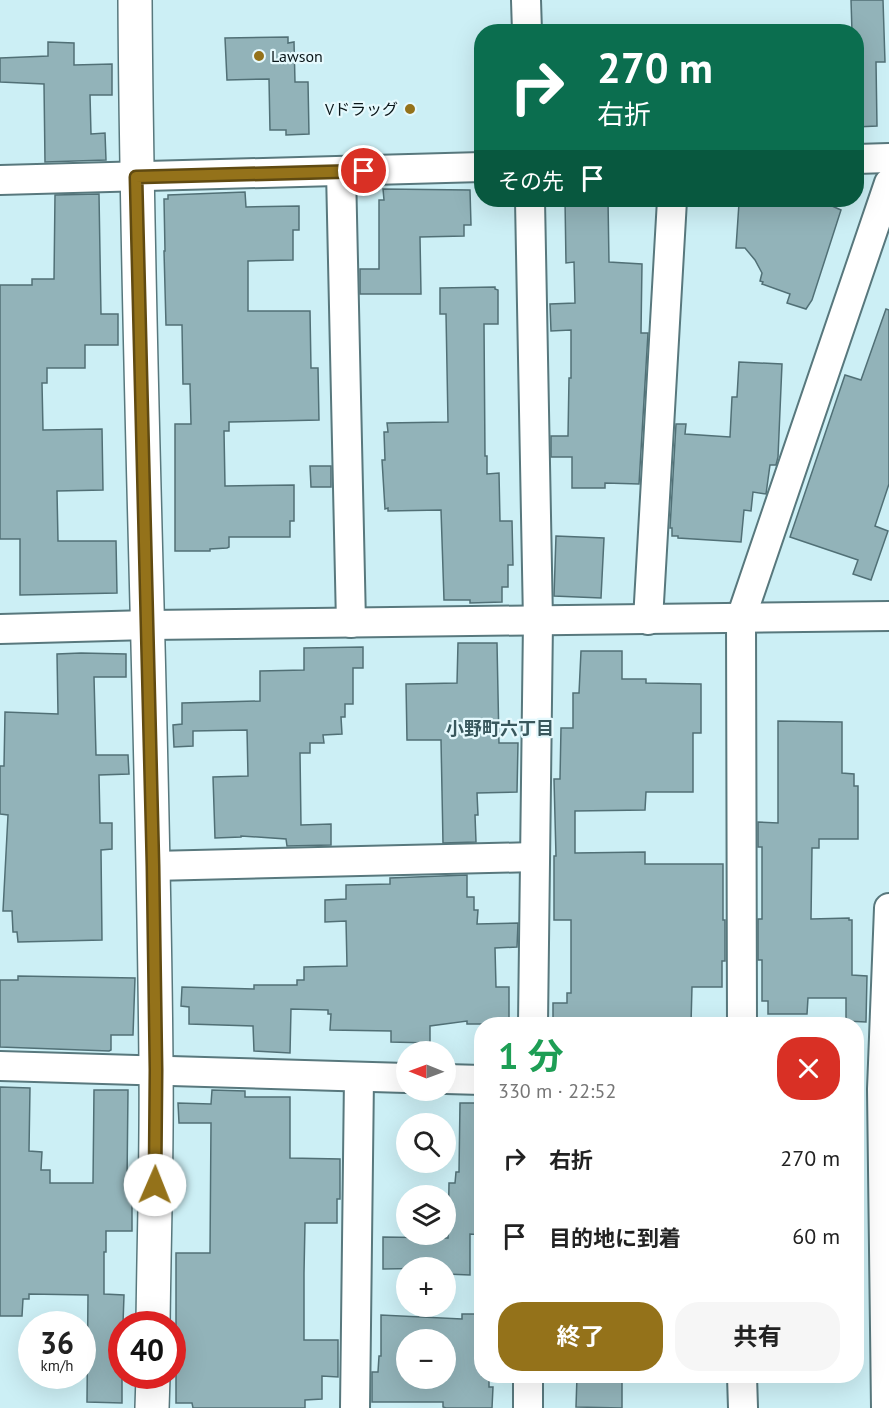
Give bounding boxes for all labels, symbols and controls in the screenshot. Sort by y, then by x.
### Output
text: 270 m [597,40,713,95]
place label: Lawson [271,46,323,66]
icon: right [498,48,576,126]
marker: Lawson [252,49,266,63]
text: 右折 [597,97,651,131]
place label: Vドラッグ [324,99,398,119]
marker: Vドラッグ [403,102,417,116]
pin [338,145,389,196]
icon: arrive [347,154,380,187]
icon: arrive [576,162,609,195]
text: その先 [498,167,564,195]
district label: 小野町六丁目 [446,717,554,740]
text: 1 分 [498,1032,564,1079]
button: close [777,1037,840,1100]
north arrow [396,1041,456,1101]
map controls [396,1041,456,1389]
text: 330 m · 22:52 [498,1078,616,1104]
button: search [396,1113,456,1173]
icon: right [498,1142,531,1175]
text: 270 m [780,1144,840,1172]
text: 右折 [549,1146,593,1174]
position arrow [123,1153,187,1217]
button: layers [396,1185,456,1245]
icon: arrive [498,1220,531,1253]
text: 60 m [792,1222,840,1250]
text: 目的地に到着 [549,1224,681,1252]
button: + [396,1257,456,1317]
button: 終了 [498,1302,663,1371]
button: 共有 [675,1302,840,1371]
speed limit sign: 40 [108,1311,186,1389]
text: 36 [40,1323,74,1362]
button: − [396,1329,456,1389]
text: km/h [41,1356,73,1375]

